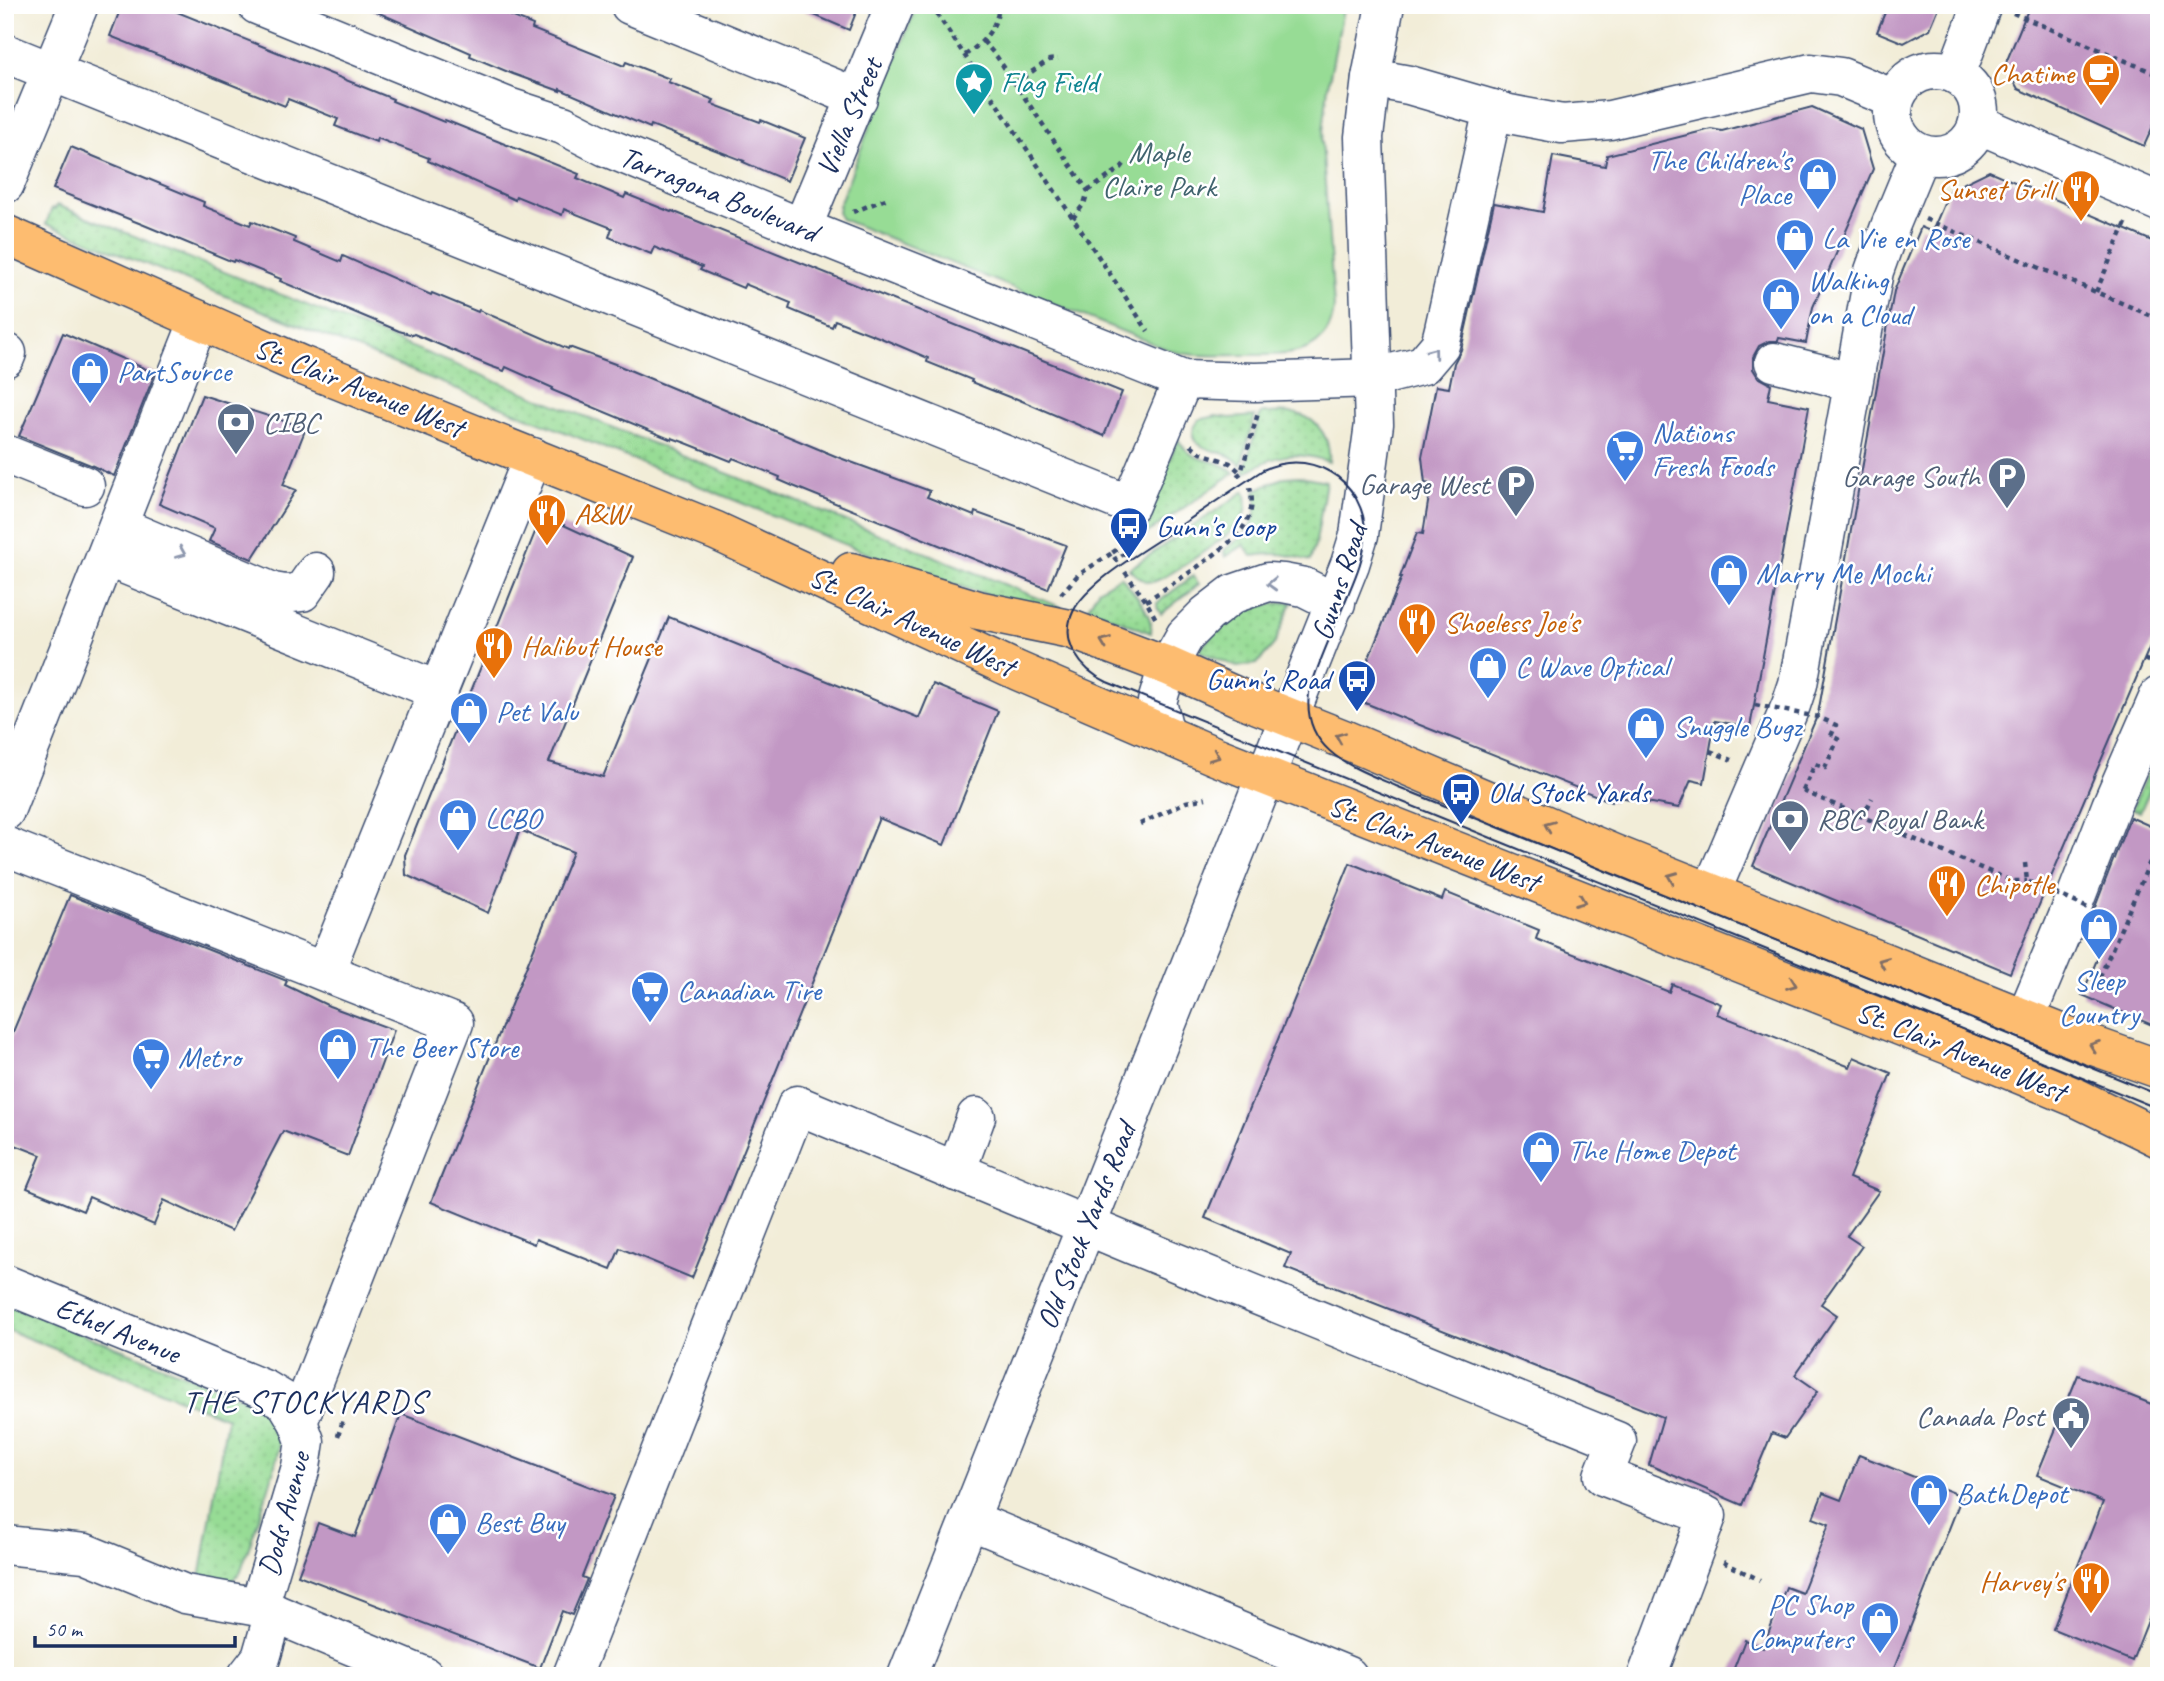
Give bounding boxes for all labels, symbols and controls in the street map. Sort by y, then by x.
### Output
street label: Viella Street [807,49,892,182]
cafe icon: Chatime [2080,52,2122,107]
place label: Chatime [1991,54,2076,92]
place icon: Flag Field [953,61,995,116]
place label: Flag Field [1001,63,1102,101]
park label: Maple Claire Park [1102,133,1218,205]
street label: Tarragona Boulevard [615,137,827,252]
place label: The Children's Place [1647,141,1794,213]
shop icon: The Children's Place [1797,156,1839,211]
restaurant icon: Sunset Grill [2060,168,2102,223]
place label: Sunset Grill [1937,170,2059,208]
shop icon: La Vie en Rose [1774,217,1816,272]
place label: La Vie en Rose [1822,219,1972,257]
place label: Walking on a Cloud [1808,261,1916,333]
shop icon: Walking on a Cloud [1760,276,1802,331]
street label: St. Clair Avenue West [249,328,473,448]
one-way arrow [1425,348,1437,360]
shop icon: PartSource [69,350,111,405]
place label: PartSource [117,352,233,390]
bank icon: CIBC [215,401,257,456]
place label: CIBC [263,403,323,441]
place label: Nations Fresh Foods [1652,413,1776,485]
supermarket icon: Nations Fresh Foods [1604,428,1646,483]
parking icon: Garage South [1986,455,2028,510]
place label: Garage South [1842,457,1982,495]
parking icon: Garage West [1495,463,1537,518]
place label: Garage West [1359,465,1492,503]
restaurant icon: A&W [526,492,568,547]
place label: A&W [574,494,633,532]
bus stop icon: Gunn's Loop [1108,505,1150,560]
place label: Gunn's Loop [1156,507,1277,545]
street label: Gunns Road [1302,515,1377,645]
one-way arrow [174,544,186,558]
shop icon: Marry Me Mochi [1708,552,1750,607]
place label: Marry Me Mochi [1756,554,1934,592]
street label: St. Clair Avenue West [803,557,1024,687]
one-way arrow [1266,576,1277,591]
restaurant icon: Shoeless Joe's [1396,601,1438,656]
place label: Shoeless Joe's [1444,603,1582,641]
restaurant icon: Halibut House [473,625,515,680]
place label: Halibut House [521,627,664,665]
one-way arrow [1099,636,1111,650]
shop icon: C Wave Optical [1467,645,1509,700]
place label: C Wave Optical [1515,647,1673,685]
bus stop icon: Gunn's Road [1336,658,1378,713]
place label: Gunn's Road [1206,660,1334,698]
shop icon: Pet Valu [448,690,490,745]
place label: Pet Valu [496,692,580,730]
shop icon: Snuggle Bugz [1625,705,1667,760]
place label: Snuggle Bugz [1673,707,1803,745]
one-way arrow [1334,731,1347,745]
one-way arrow [1209,747,1221,761]
bus stop icon: Old Stock Yards [1440,771,1482,826]
place label: Old Stock Yards [1488,773,1652,811]
street label: St. Clair Avenue West [1324,785,1548,902]
shop icon: LCBO [437,797,479,852]
bank icon: RBC Royal Bank [1769,798,1811,853]
place label: LCBO [485,799,544,837]
place label: RBC Royal Bank [1817,800,1985,838]
one-way arrow [1544,821,1556,835]
restaurant icon: Chipotle [1926,863,1968,918]
place label: Chipotle [1974,865,2057,903]
one-way arrow [1667,871,1679,885]
one-way arrow [1574,892,1586,906]
shop icon: Sleep Country [2078,906,2120,961]
one-way arrow [1878,956,1890,970]
place label: Sleep Country [2059,961,2142,1033]
supermarket icon: Canadian Tire [629,969,671,1024]
place label: Canadian Tire [677,971,823,1009]
one-way arrow [1786,975,1798,989]
street label: St. Clair Avenue West [1851,992,2075,1112]
shop icon: The Beer Store [317,1026,359,1081]
place label: The Beer Store [365,1028,520,1066]
supermarket icon: Metro [130,1036,172,1091]
place label: Metro [178,1038,244,1076]
one-way arrow [2089,1041,2101,1055]
street label: Old Stock Yards Road [1027,1113,1146,1335]
shop icon: The Home Depot [1520,1129,1562,1184]
place label: The Home Depot [1568,1131,1738,1169]
street label: Ethel Avenue [50,1288,188,1373]
district label: THE STOCKYARDS [183,1381,432,1422]
public building icon: Canada Post [2050,1395,2092,1450]
place label: Canada Post [1916,1397,2047,1435]
street label: Dods Avenue [249,1446,319,1580]
shop icon: BathDepot [1908,1472,1950,1527]
place label: BathDepot [1956,1474,2070,1512]
shop icon: Best Buy [427,1501,469,1556]
place label: Best Buy [475,1503,567,1541]
restaurant icon: Harvey's [2070,1560,2112,1615]
place label: Harvey's [1980,1562,2067,1600]
place label: PC Shop Computers [1748,1585,1856,1657]
shop icon: PC Shop Computers [1859,1600,1901,1655]
scale bar [35,1604,234,1648]
text: 50 m [46,1616,84,1642]

